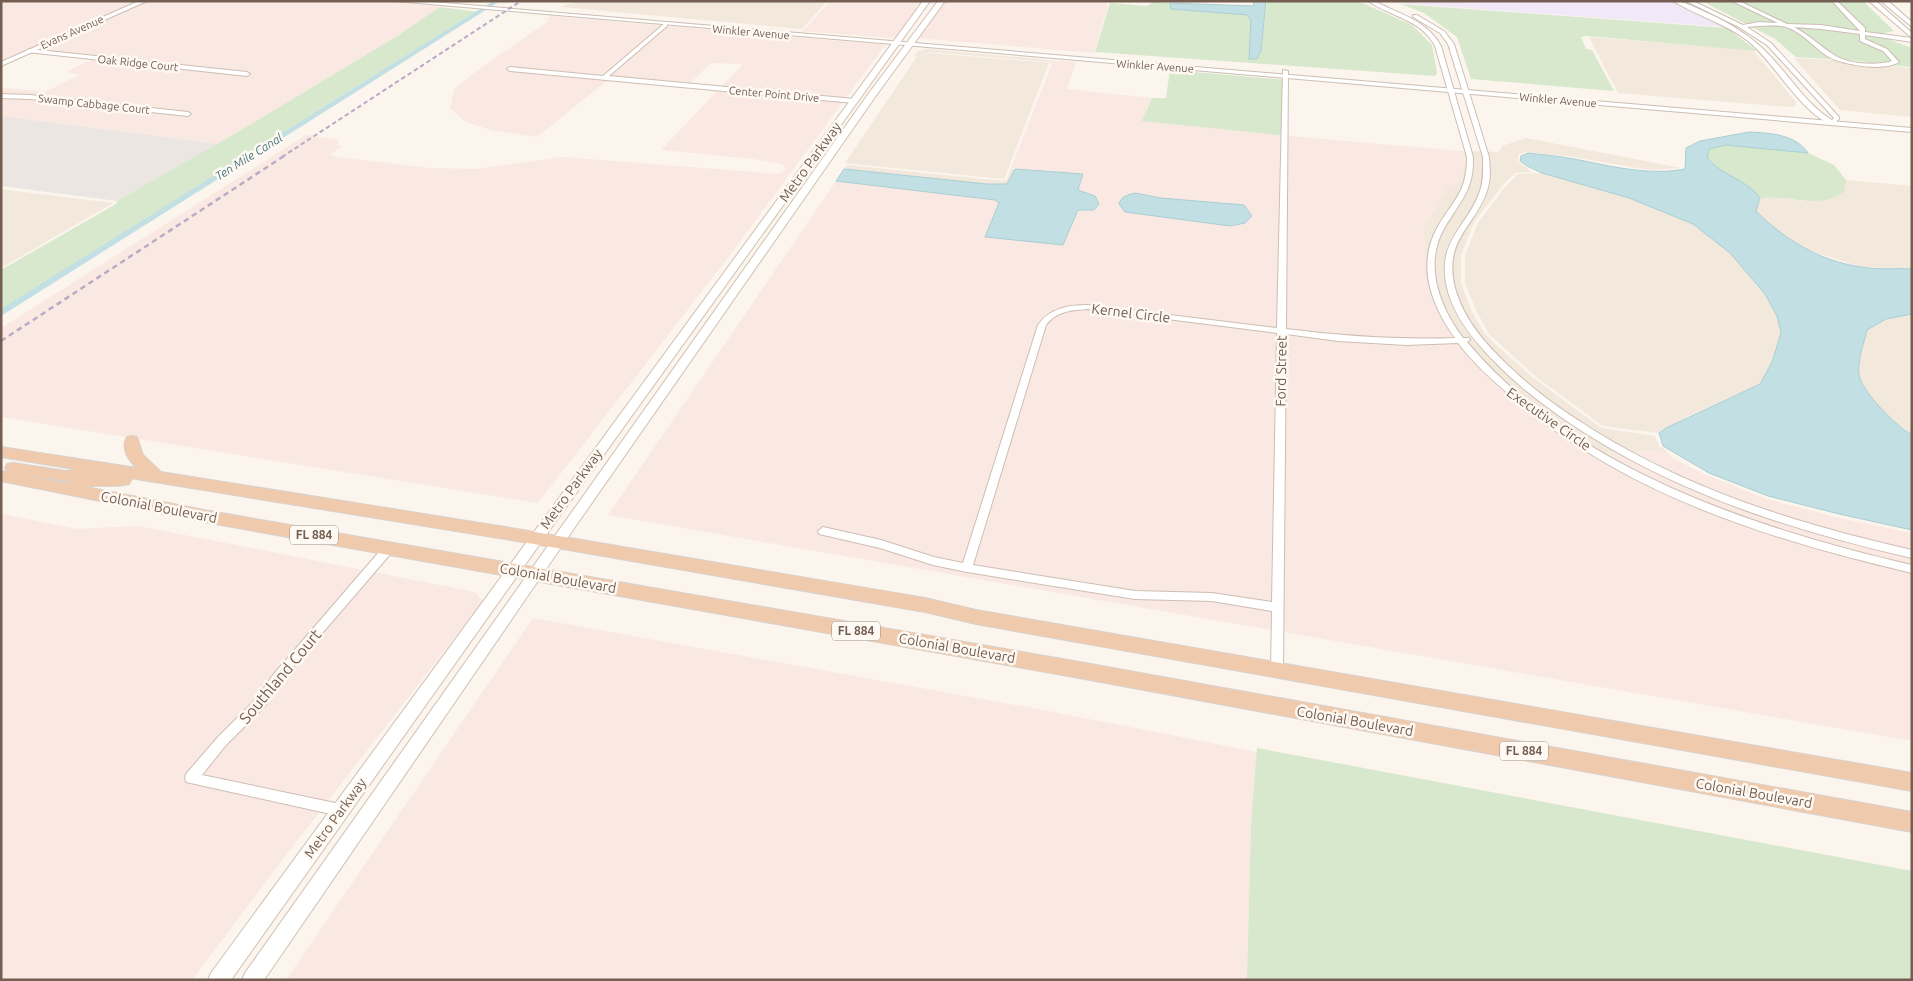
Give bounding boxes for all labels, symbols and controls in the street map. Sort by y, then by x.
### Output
street label: Evans Avenue [39,13,105,51]
street label: Winkler Avenue [712,23,790,41]
street label: Oak Ridge Court [97,53,180,73]
street label: Winkler Avenue [1116,57,1194,75]
street label: Center Point Drive [728,84,820,104]
street label: Winkler Avenue [1519,91,1597,109]
street label: Swamp Cabbage Court [38,92,151,116]
street label: Metro Parkway [776,119,844,205]
water label: Ten Mile Canal [213,130,285,182]
street label: Kernel Circle [1091,300,1171,326]
street label: Ford Street [1272,335,1290,407]
street label: Executive Circle [1504,384,1594,454]
street label: Metro Parkway [537,446,605,532]
street label: Colonial Boulevard [100,488,218,526]
road number: FL 884 [290,526,338,544]
street label: Colonial Boulevard [498,560,618,596]
road number: FL 884 [832,622,880,640]
street label: Southland Court [235,625,325,727]
street label: Colonial Boulevard [897,630,1017,666]
street label: Colonial Boulevard [1295,703,1415,739]
road number: FL 884 [1500,741,1548,760]
street label: Metro Parkway [301,775,369,861]
street label: Colonial Boulevard [1694,775,1814,811]

